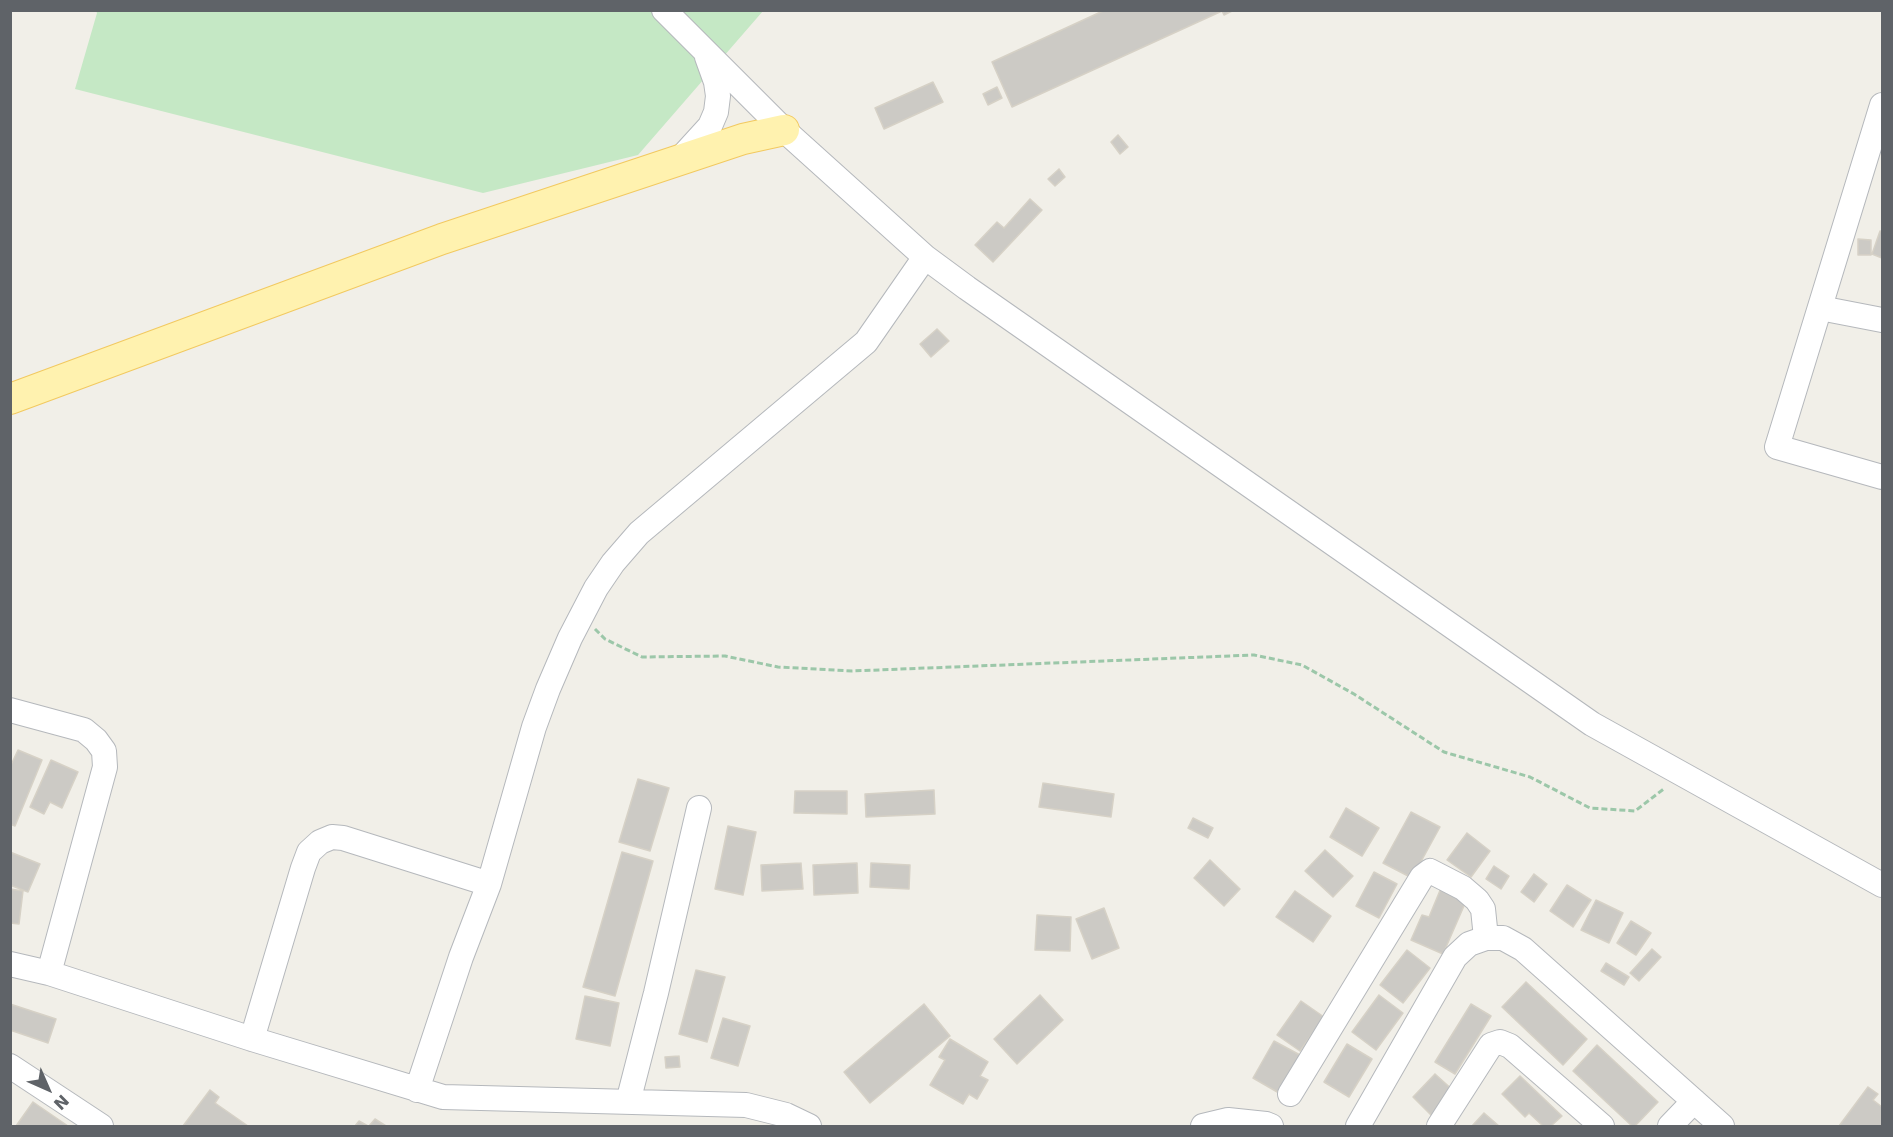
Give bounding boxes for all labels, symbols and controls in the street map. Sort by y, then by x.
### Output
north arrow [18,1059,78,1119]
text: N [50,1091,73,1114]

